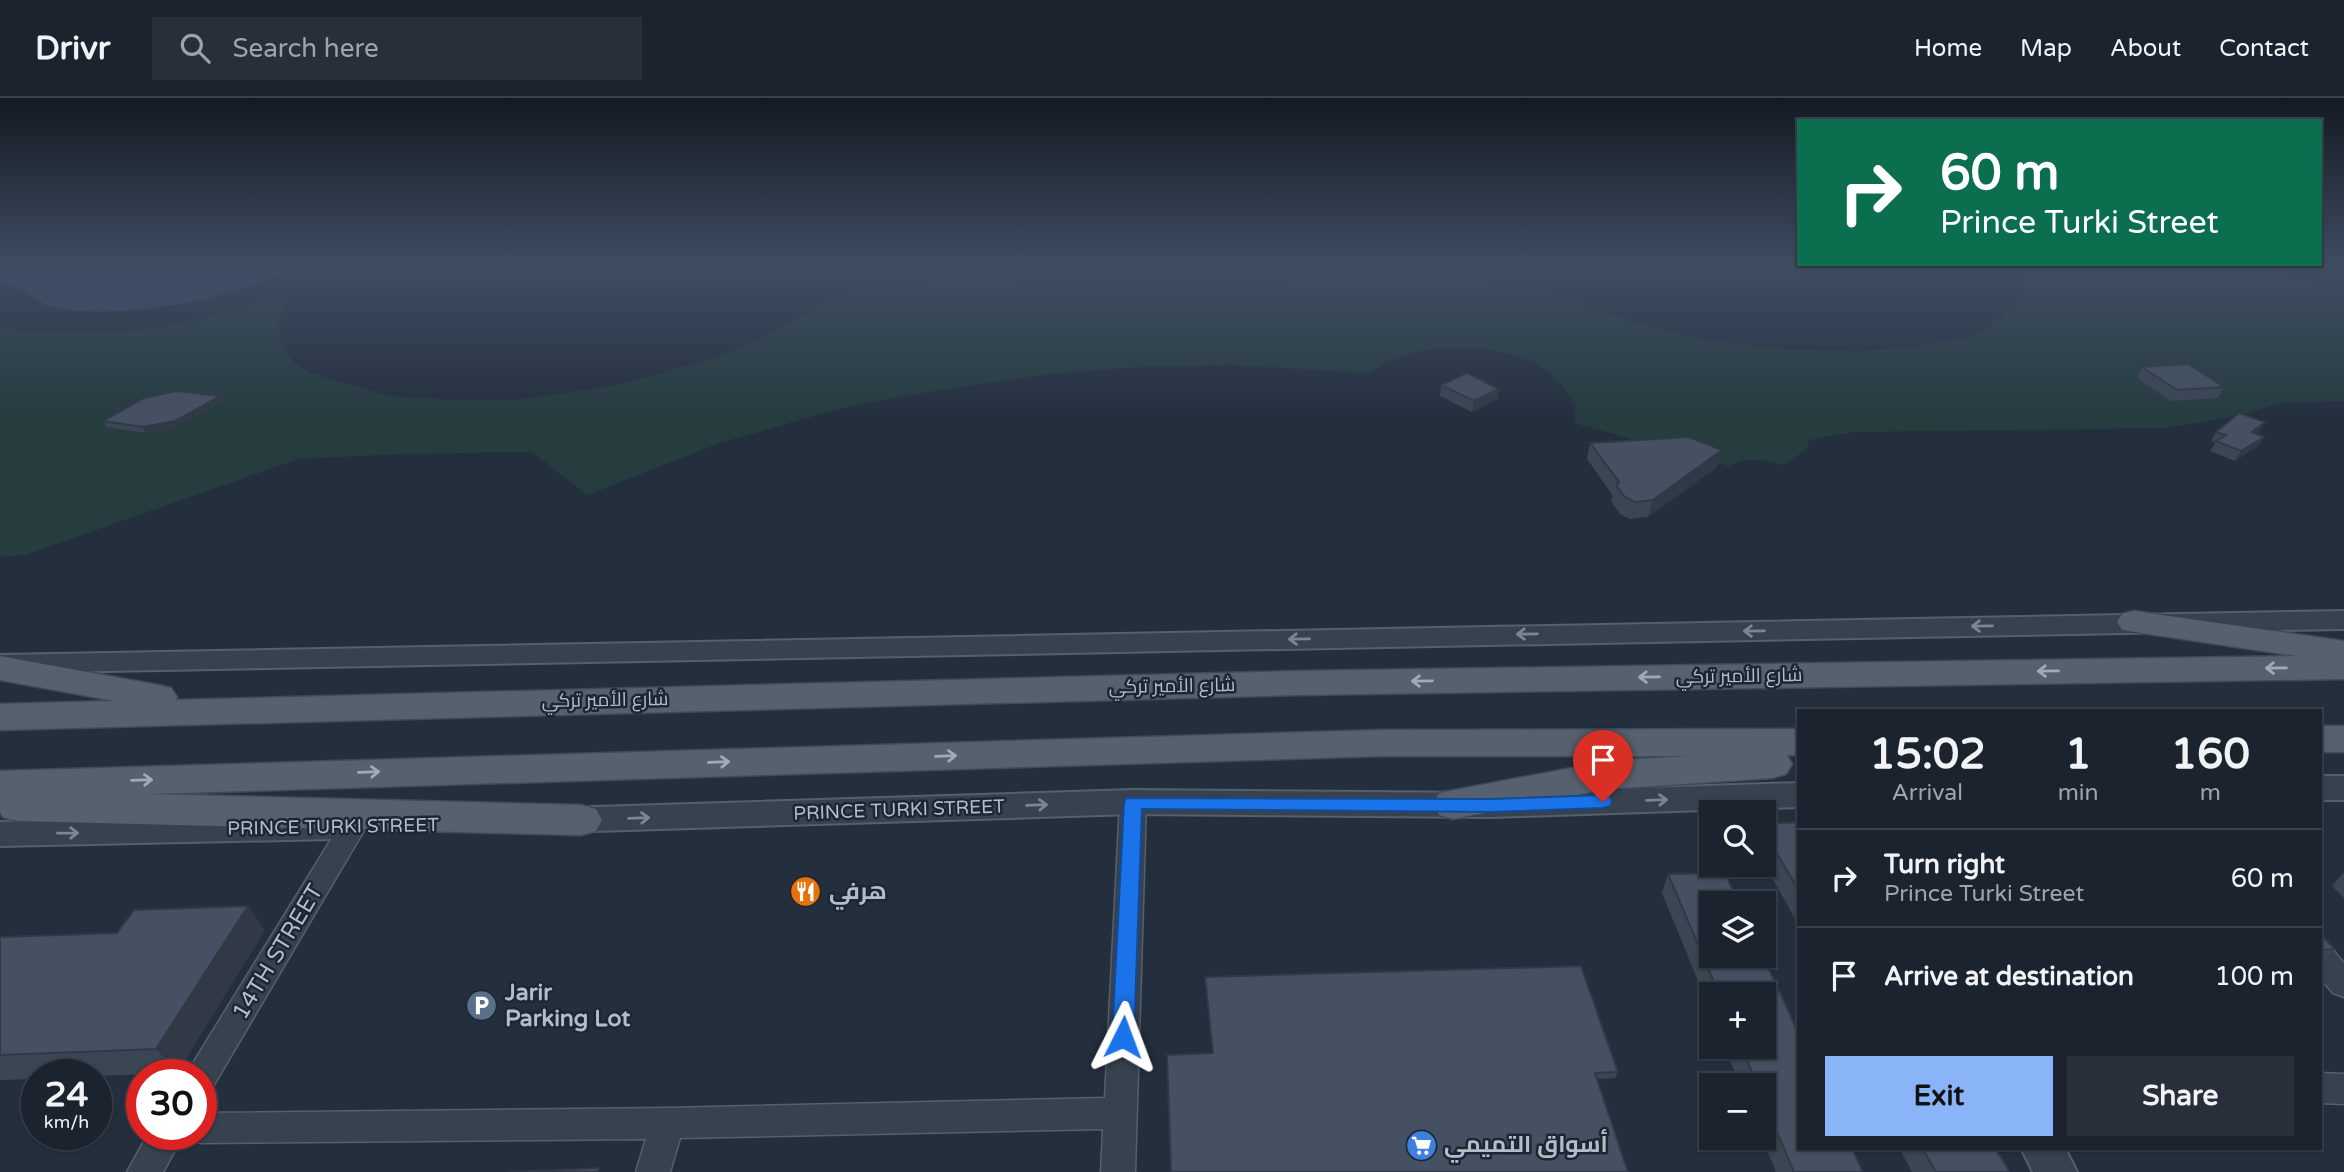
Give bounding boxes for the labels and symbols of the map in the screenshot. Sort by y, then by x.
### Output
one-way arrow [1971,619,1994,633]
one-way arrow [1743,624,1766,638]
one-way arrow [1516,628,1539,641]
one-way arrow [1288,632,1311,646]
one-way arrow [2265,661,2288,675]
street label: شارع الأمير تركي [1675,664,1803,691]
one-way arrow [2037,665,2060,678]
one-way arrow [1638,671,1661,684]
street label: شارع الأمير تركي [1108,674,1236,701]
one-way arrow [1411,674,1434,687]
street label: شارع الأمير تركي [541,688,669,715]
pin [1573,730,1633,802]
one-way arrow [935,749,958,763]
one-way arrow [707,755,730,769]
one-way arrow [357,766,380,779]
one-way arrow [130,774,153,787]
one-way arrow [1645,793,1668,806]
street label: PRINCE TURKI STREET [793,795,1006,825]
one-way arrow [1026,799,1049,812]
one-way arrow [627,811,650,825]
street label: PRINCE TURKI STREET [227,814,439,840]
one-way arrow [56,826,79,840]
restaurant icon: هرفي [789,875,823,909]
place label: هرفي [829,878,887,910]
street label: 14TH STREET [227,879,329,1025]
place label: Jarir Parking Lot [504,979,630,1033]
parking icon: Jarir Parking Lot [465,989,499,1023]
position arrow [1086,1000,1160,1074]
speed limit sign: 30 [126,1059,217,1150]
supermarket icon: أسواق التميمي [1404,1128,1438,1162]
place label: أسواق التميمي [1444,1129,1608,1163]

